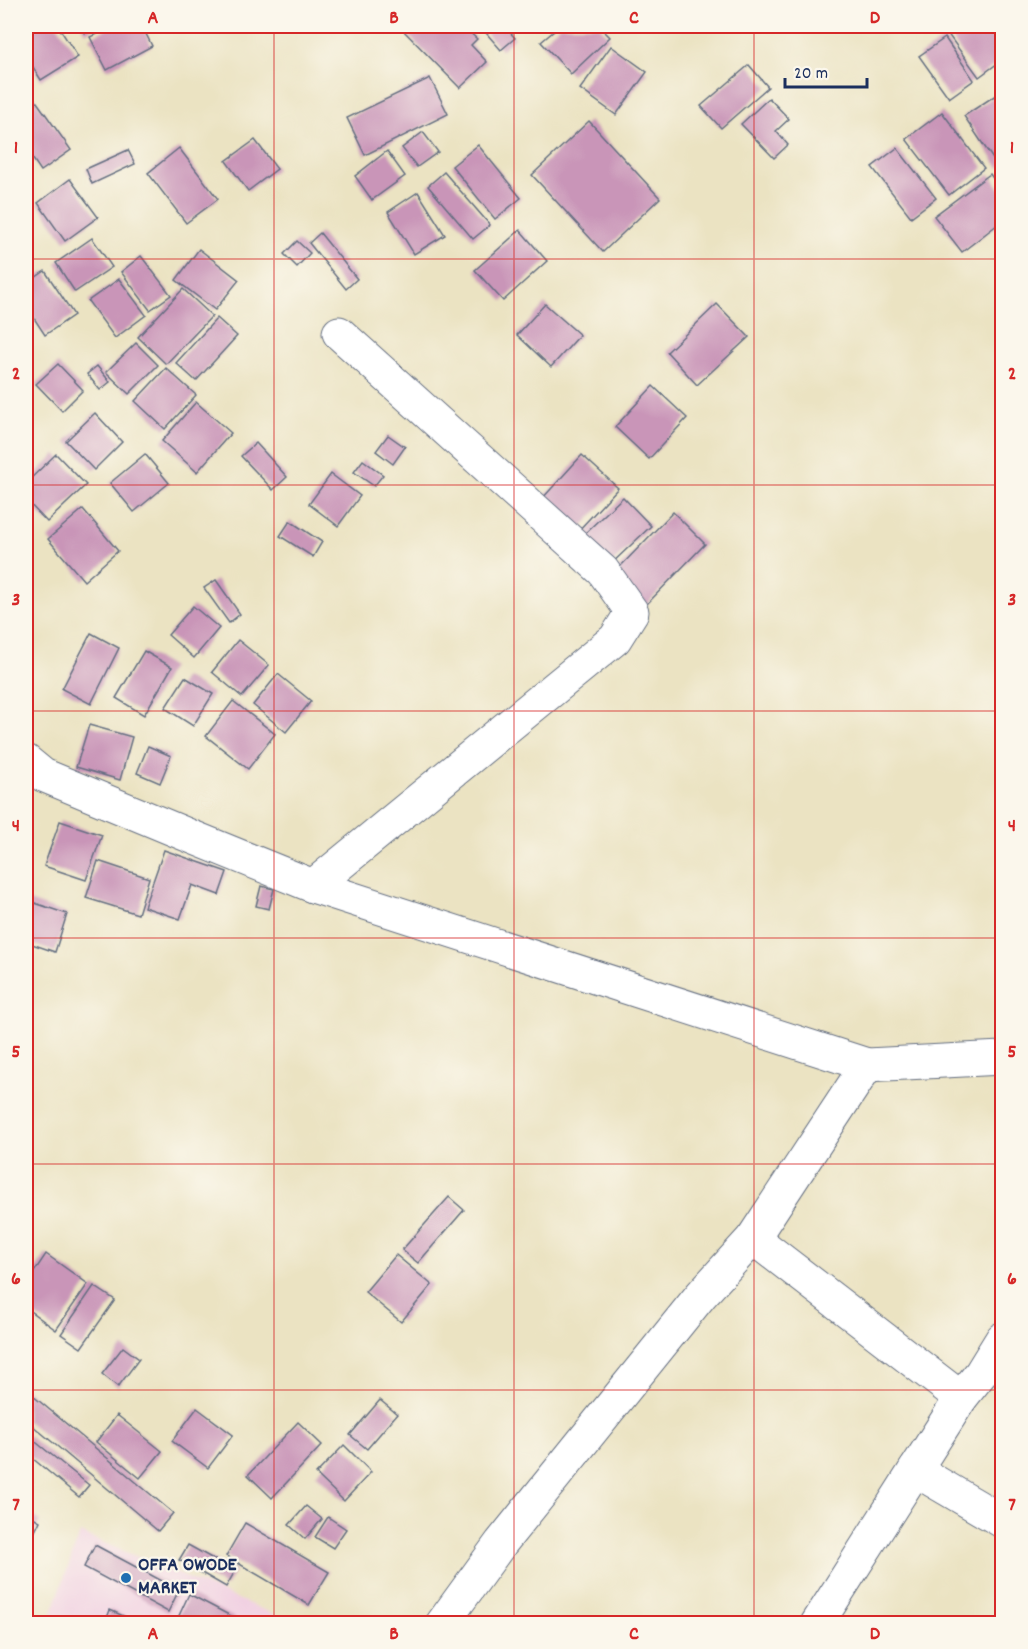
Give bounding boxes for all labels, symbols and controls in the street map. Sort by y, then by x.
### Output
text: A [148,5,159,33]
text: B [389,5,399,33]
text: C [629,5,639,33]
text: D [870,5,881,33]
scale bar [785,51,868,89]
text: 20 m [794,62,828,87]
text: 1 [14,135,18,163]
text: 1 [1010,135,1014,163]
text: 2 [12,361,20,389]
text: 2 [1008,361,1016,389]
text: 3 [12,587,20,615]
text: 3 [1008,587,1016,615]
text: 4 [12,813,20,841]
text: 4 [1008,813,1016,841]
text: 5 [11,1039,21,1067]
text: 5 [1007,1039,1017,1067]
text: 6 [11,1266,21,1294]
text: 6 [1007,1266,1017,1294]
text: 7 [12,1492,20,1520]
text: 7 [1008,1492,1016,1520]
place label: OFFA OWODE MARKET [138,1552,238,1603]
marker: OFFA OWODE MARKET [119,1571,133,1585]
text: A [148,1621,159,1649]
text: B [389,1621,399,1649]
text: C [629,1621,639,1649]
text: D [870,1621,881,1649]

